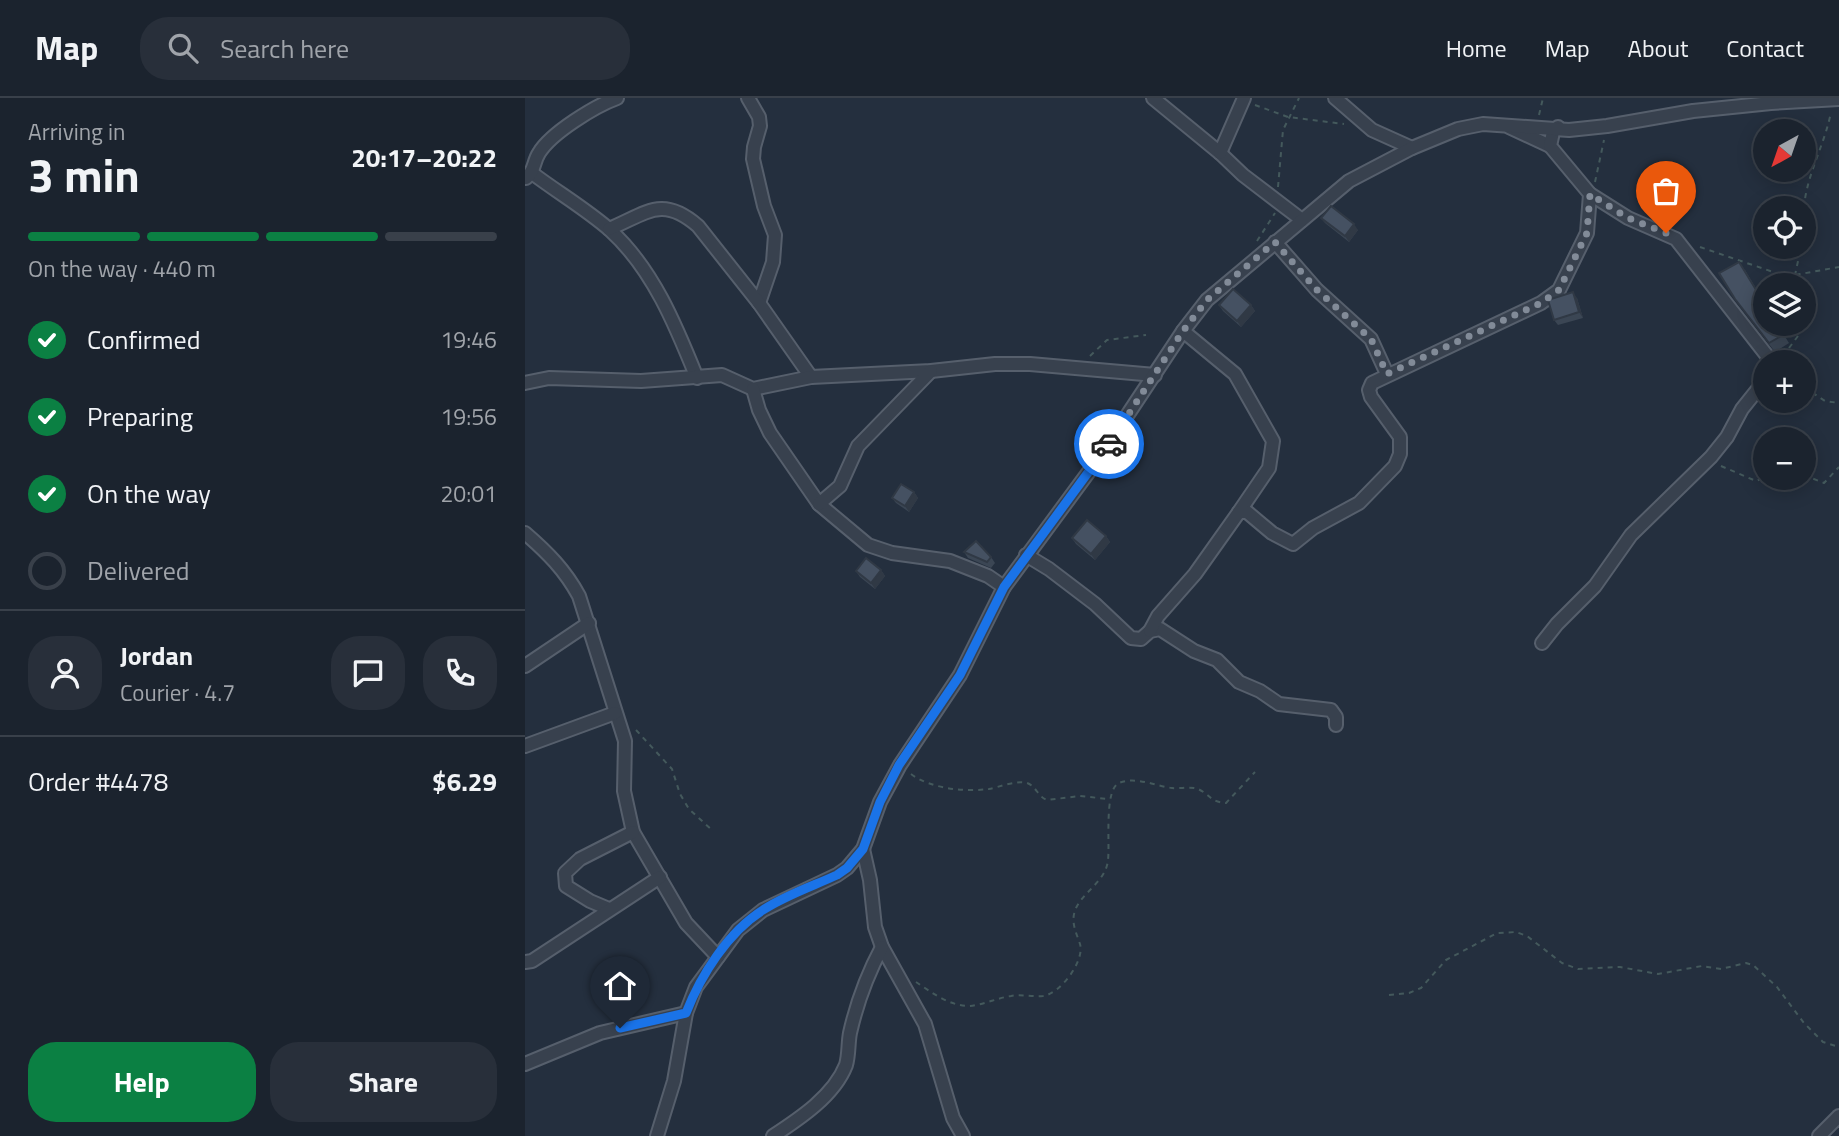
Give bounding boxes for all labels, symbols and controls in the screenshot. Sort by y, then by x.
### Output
search box [140,17,630,80]
text: Map [35,23,98,73]
icon: search [164,29,202,67]
text: Search here [220,29,349,68]
text: Home [1446,30,1507,66]
text: Map [1545,30,1590,66]
text: About [1628,30,1688,66]
text: Contact [1726,30,1804,66]
text: Arriving in [28,114,125,149]
north arrow [1753,119,1817,182]
map controls [1753,119,1816,490]
text: 20:17–20:22 [351,138,497,177]
text: 3 min [28,140,140,210]
pin [1636,161,1696,233]
icon: bag [1647,172,1685,210]
button: locate [1753,196,1816,259]
text: On the way · 440 m [28,251,216,286]
button: layers [1753,273,1816,336]
text: Confirmed [87,320,201,359]
icon: check [28,321,66,359]
text: 19:46 [440,322,497,357]
button: + [1753,350,1816,413]
text: Preparing [87,397,193,436]
icon: check [28,398,66,436]
text: 19:56 [440,399,497,434]
courier [1074,409,1144,479]
icon: car [1090,425,1128,463]
button: − [1753,427,1816,490]
text: On the way [87,474,211,513]
icon: check [28,475,66,513]
text: 20:01 [440,476,497,511]
text: Delivered [87,551,190,590]
button: person [28,636,102,710]
text: Jordan [120,636,193,675]
button: chat [331,636,405,710]
button: phone [423,636,497,710]
text: Courier · 4.7 [120,675,235,710]
text: Order #4478 [28,762,168,801]
text: $6.29 [432,762,497,801]
pin [590,956,650,1028]
icon: home [601,967,639,1005]
button: Help [28,1042,256,1122]
button: Share [270,1042,497,1122]

